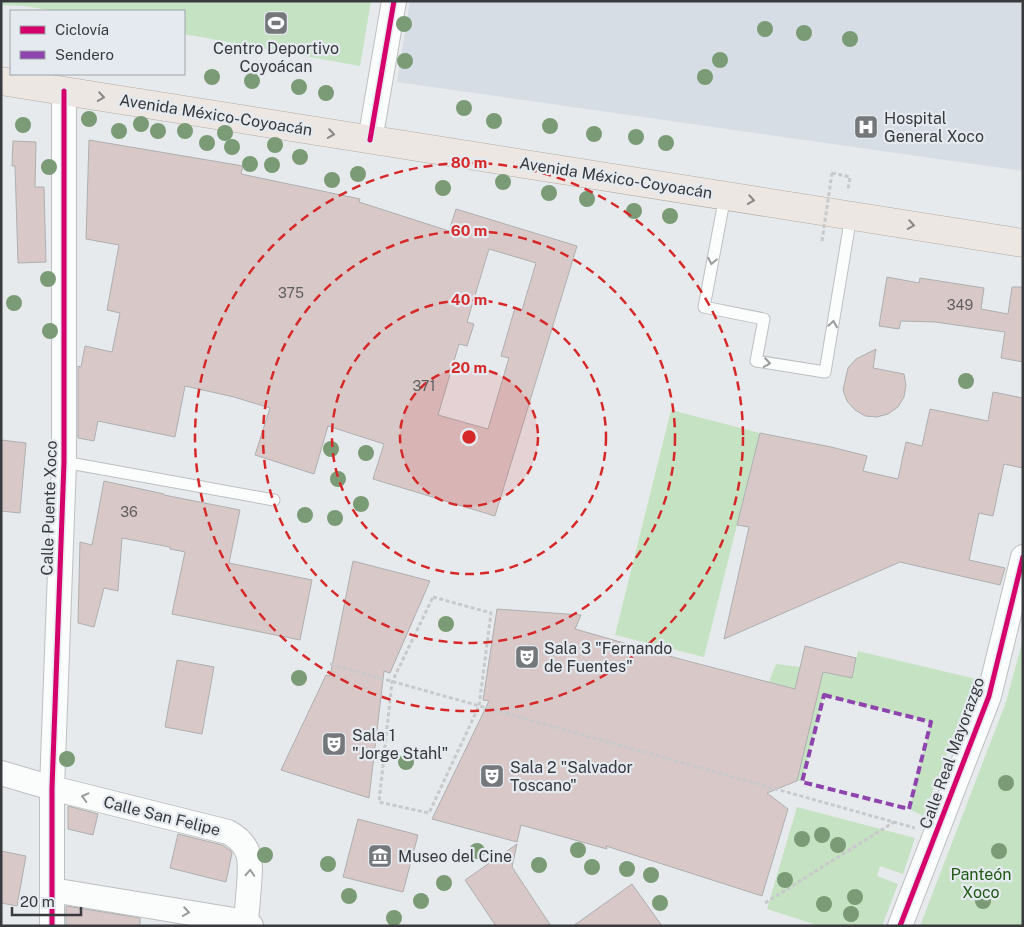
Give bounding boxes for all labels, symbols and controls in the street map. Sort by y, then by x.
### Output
legend [10,10,185,75]
sports icon: Centro Deportivo Coyoácan [263,10,289,36]
text: Ciclovía [55,21,109,38]
place label: Centro Deportivo Coyoácan [213,39,339,76]
text: Sendero [55,46,114,63]
street label: Avenida México-Coyoacán [118,90,314,140]
one-way arrow [97,92,106,102]
place label: Hospital General Xoco [884,109,984,146]
hospital icon: Hospital General Xoco [853,114,879,140]
one-way arrow [327,128,335,138]
street label: Avenida México-Coyoacán [518,153,714,203]
text: 80 m [451,154,487,171]
one-way arrow [746,194,755,204]
one-way arrow [908,219,916,230]
text: 60 m [451,222,487,239]
one-way arrow [708,256,718,265]
house number: 375 [278,285,304,301]
text: 40 m [451,291,487,308]
house number: 349 [947,297,973,313]
one-way arrow [827,320,837,329]
one-way arrow [763,357,771,367]
text: 20 m [451,359,487,376]
house number: 371 [413,378,435,394]
centre of rings [460,428,478,446]
street label: Calle Puente Xoco [37,440,61,576]
house number: 36 [120,504,138,520]
place label: Sala 3 "Fernando de Fuentes" [544,639,672,676]
theatre icon: Sala 3 "Fernando de Fuentes" [514,644,540,670]
street label: Calle Real Mayorazgo [916,675,988,831]
place label: Sala 1 "Jorge Stahl" [352,726,448,763]
theatre icon: Sala 1 "Jorge Stahl" [321,731,347,757]
place label: Sala 2 "Salvador Toscano" [510,758,633,795]
theatre icon: Sala 2 "Salvador Toscano" [479,763,505,789]
one-way arrow [82,792,90,802]
street label: Calle San Felipe [101,792,223,840]
museum icon: Museo del Cine [367,843,393,869]
place label: Museo del Cine [398,847,512,866]
park label: Panteón Xoco [950,865,1012,902]
one-way arrow [244,869,255,877]
scale bar [12,884,81,916]
text: 20 m [20,893,55,910]
one-way arrow [182,907,191,917]

